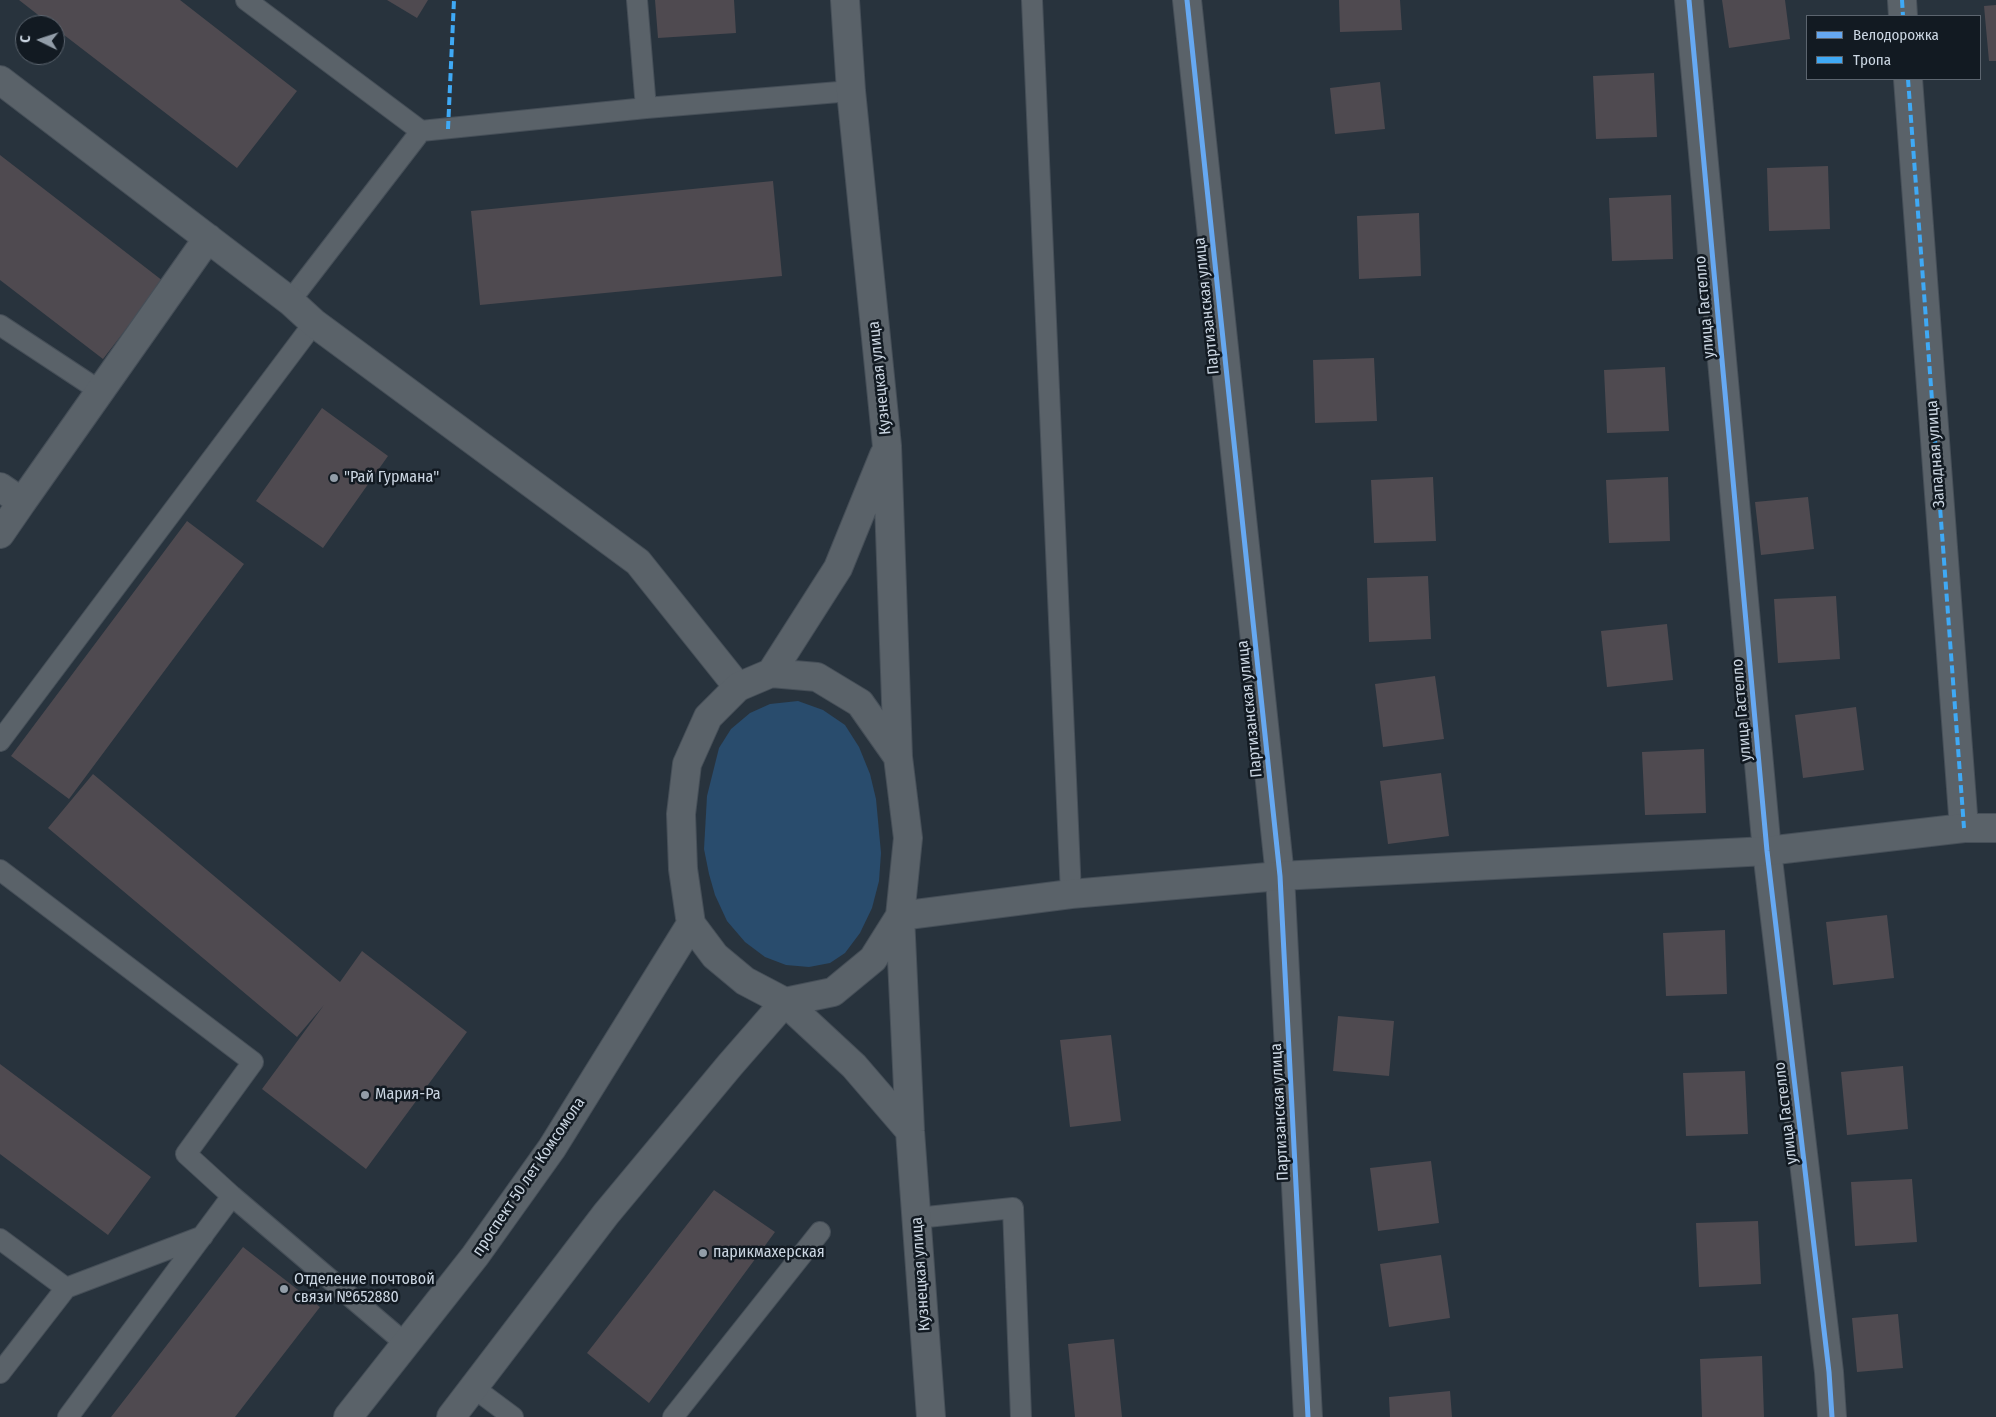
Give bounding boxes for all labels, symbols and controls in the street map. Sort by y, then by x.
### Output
north arrow [15,15,65,65]
legend [1806,15,1981,80]
text: Велодорожка [1853,26,1939,44]
text: С [17,35,34,43]
text: Тропа [1853,51,1891,69]
street label: Партизанская улица [1190,236,1224,376]
street label: улица Гастелло [1691,255,1719,359]
street label: Кузнецкая улица [864,320,896,436]
street label: Западная улица [1923,399,1949,509]
place label: "Рай Гурмана" [344,468,439,488]
marker: "Рай Гурмана" [328,472,340,484]
street label: Партизанская улица [1233,639,1267,779]
street label: улица Гастелло [1728,658,1756,762]
street label: Партизанская улица [1267,1043,1293,1181]
street label: улица Гастелло [1770,1061,1802,1165]
place label: Мария-Ра [375,1085,441,1105]
marker: Мария-Ра [359,1089,371,1101]
street label: проспект 50 лет Комсомола [469,1094,589,1260]
street label: Кузнецкая улица [907,1216,935,1332]
place label: парикмахерская [713,1243,825,1263]
marker: парикмахерская [697,1247,709,1259]
place label: Отделение почтовой связи №652880 [294,1270,435,1308]
marker: Отделение почтовой связи №652880 [278,1283,290,1295]

